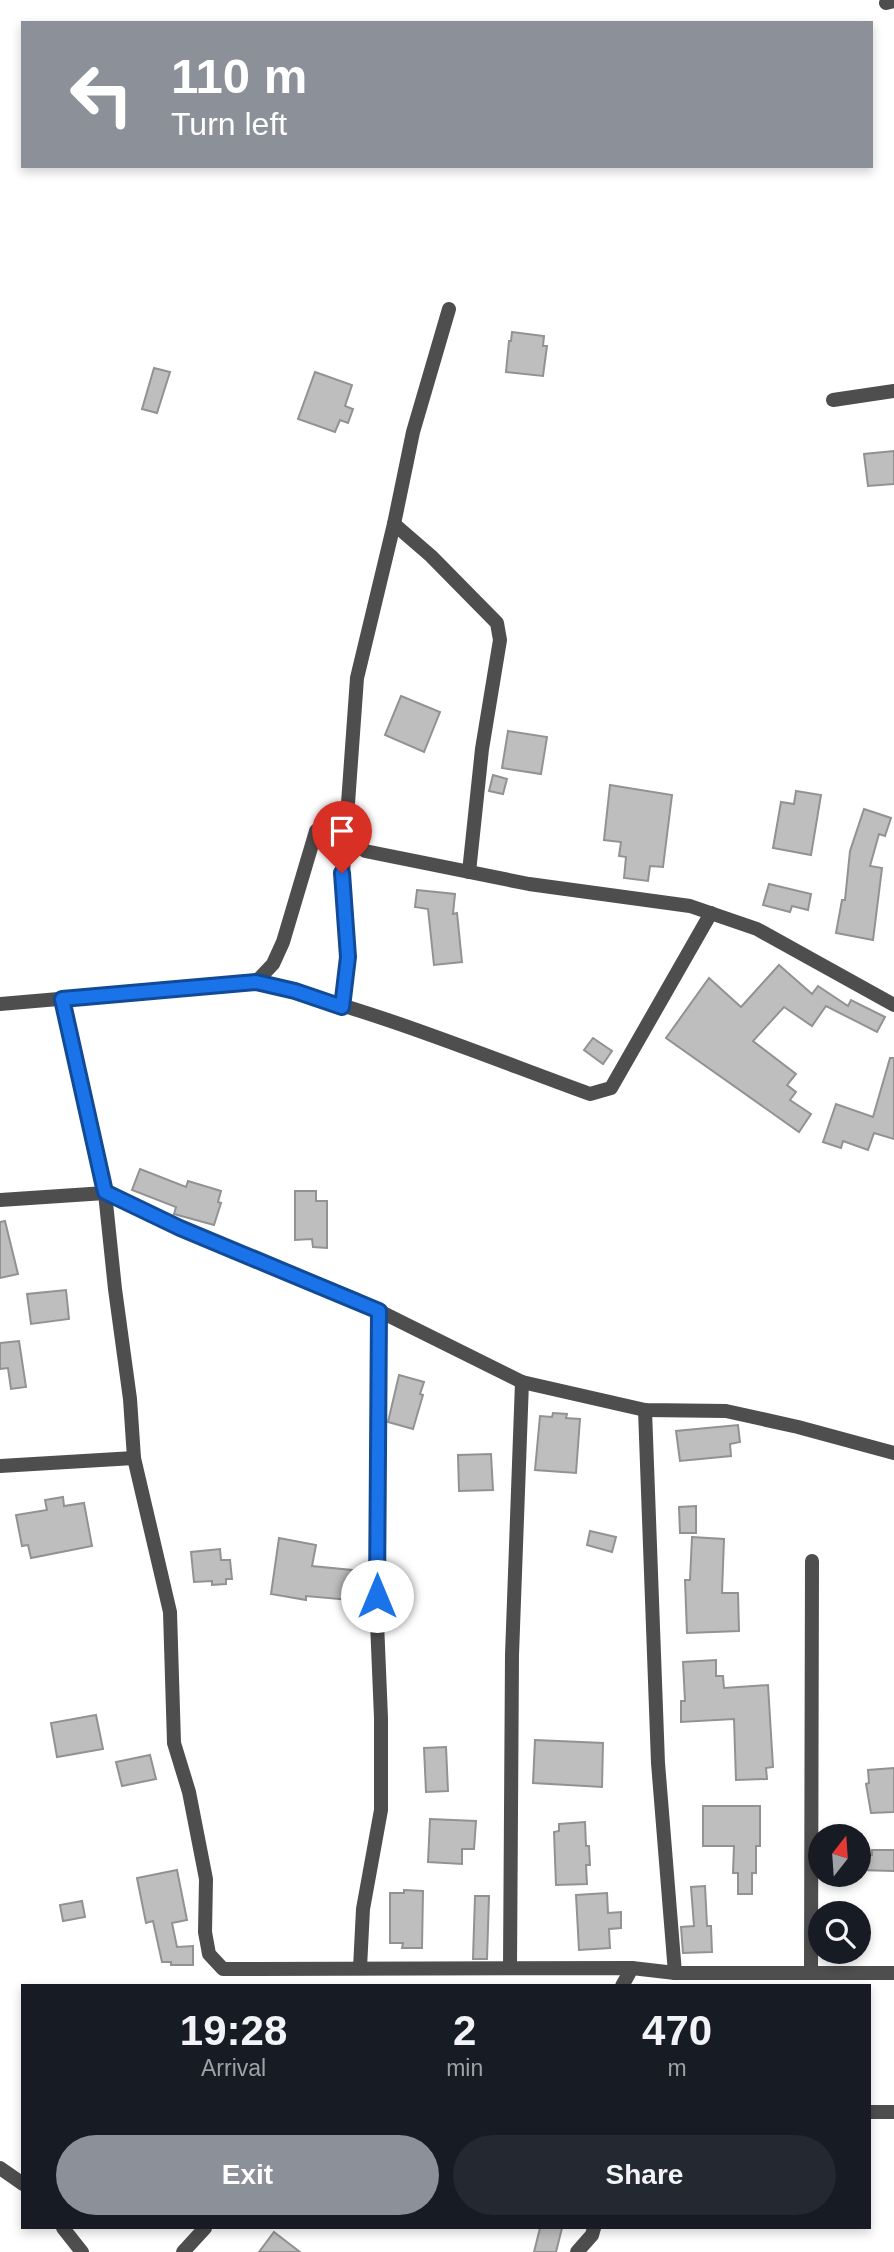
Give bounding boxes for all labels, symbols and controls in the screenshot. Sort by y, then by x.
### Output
icon: left [56,49,147,140]
text: 110 m [171,49,307,103]
text: Turn left [171,106,287,142]
pin [312,801,372,873]
icon: arrive [323,812,361,850]
position arrow [340,1559,414,1633]
north arrow [808,1824,872,1886]
map controls [808,1824,871,1964]
button: search [808,1901,871,1964]
text: 19:28 [180,2007,287,2054]
text: 2 [453,2007,476,2054]
text: 470 [642,2007,712,2054]
text: Arrival [201,2055,266,2081]
text: min [446,2055,483,2081]
text: m [668,2055,687,2081]
button: Exit [56,2135,439,2215]
button: Share [453,2135,836,2215]

